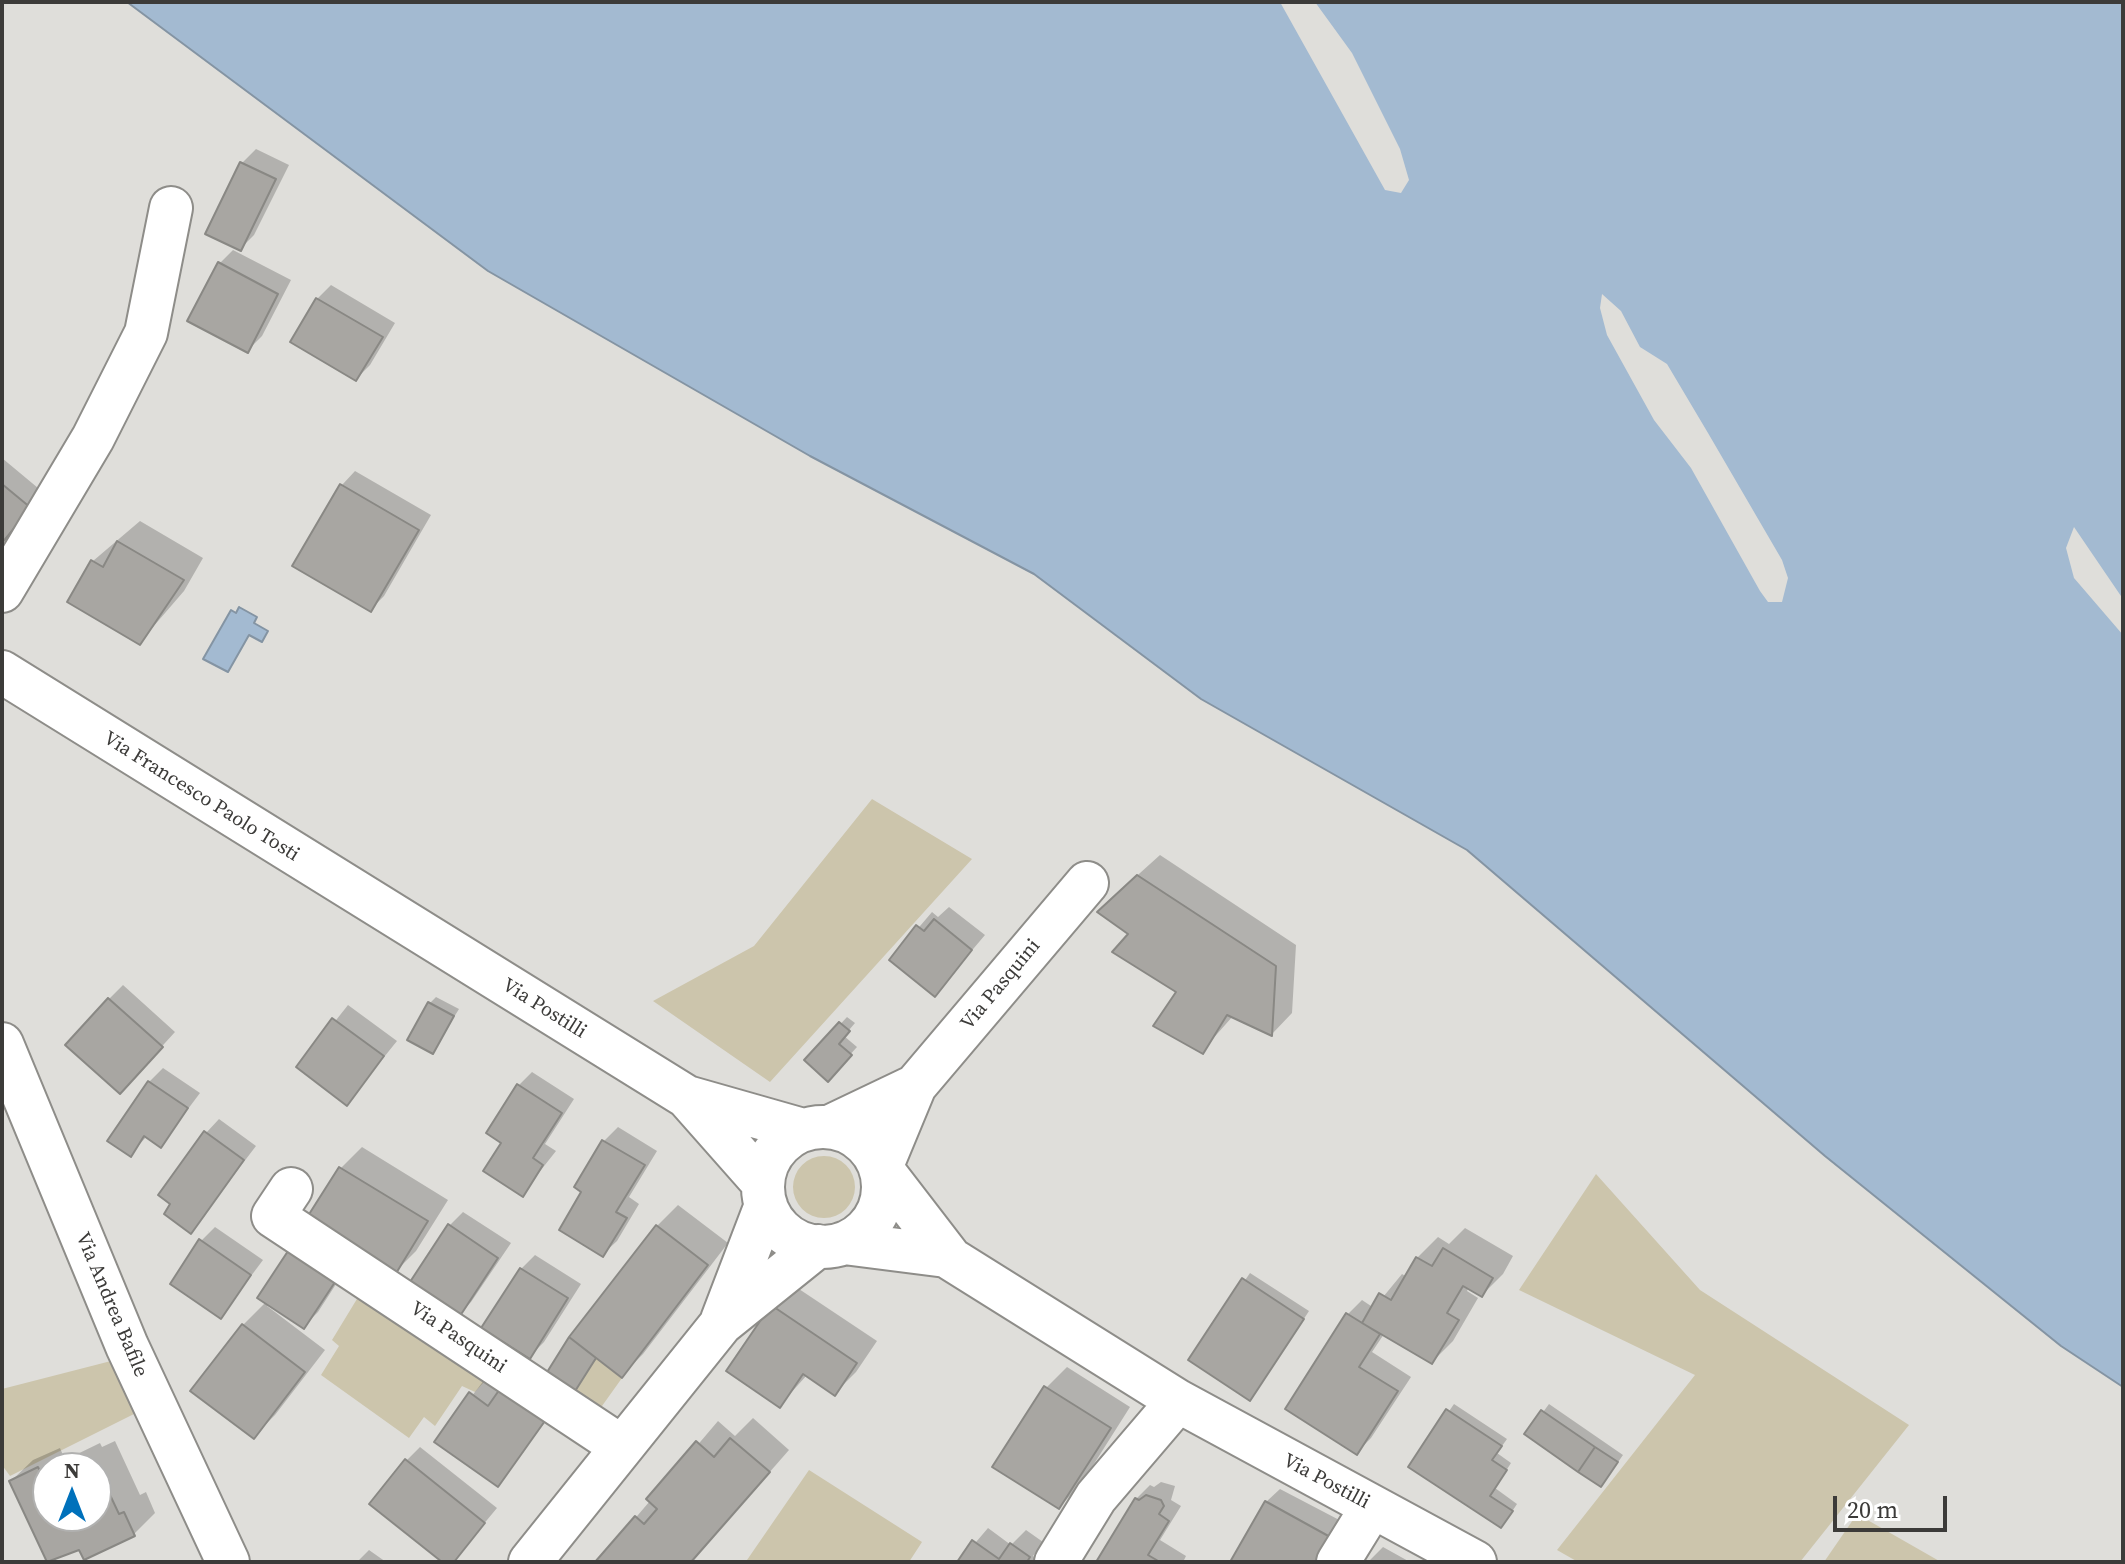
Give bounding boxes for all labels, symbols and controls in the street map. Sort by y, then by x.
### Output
street label: Via Francesco Paolo Tosti [99,727,303,867]
street label: Via Pasquini [956,935,1046,1035]
street label: Via Postilli [497,974,591,1044]
street label: Via Andrea Bafile [70,1229,152,1381]
street label: Via Pasquini [405,1297,511,1379]
street label: Via Postilli [1278,1449,1374,1515]
north arrow [32,1452,112,1532]
text: N [64,1455,80,1485]
scale bar [1837,1480,1951,1530]
text: 20 m [1847,1493,1898,1526]

